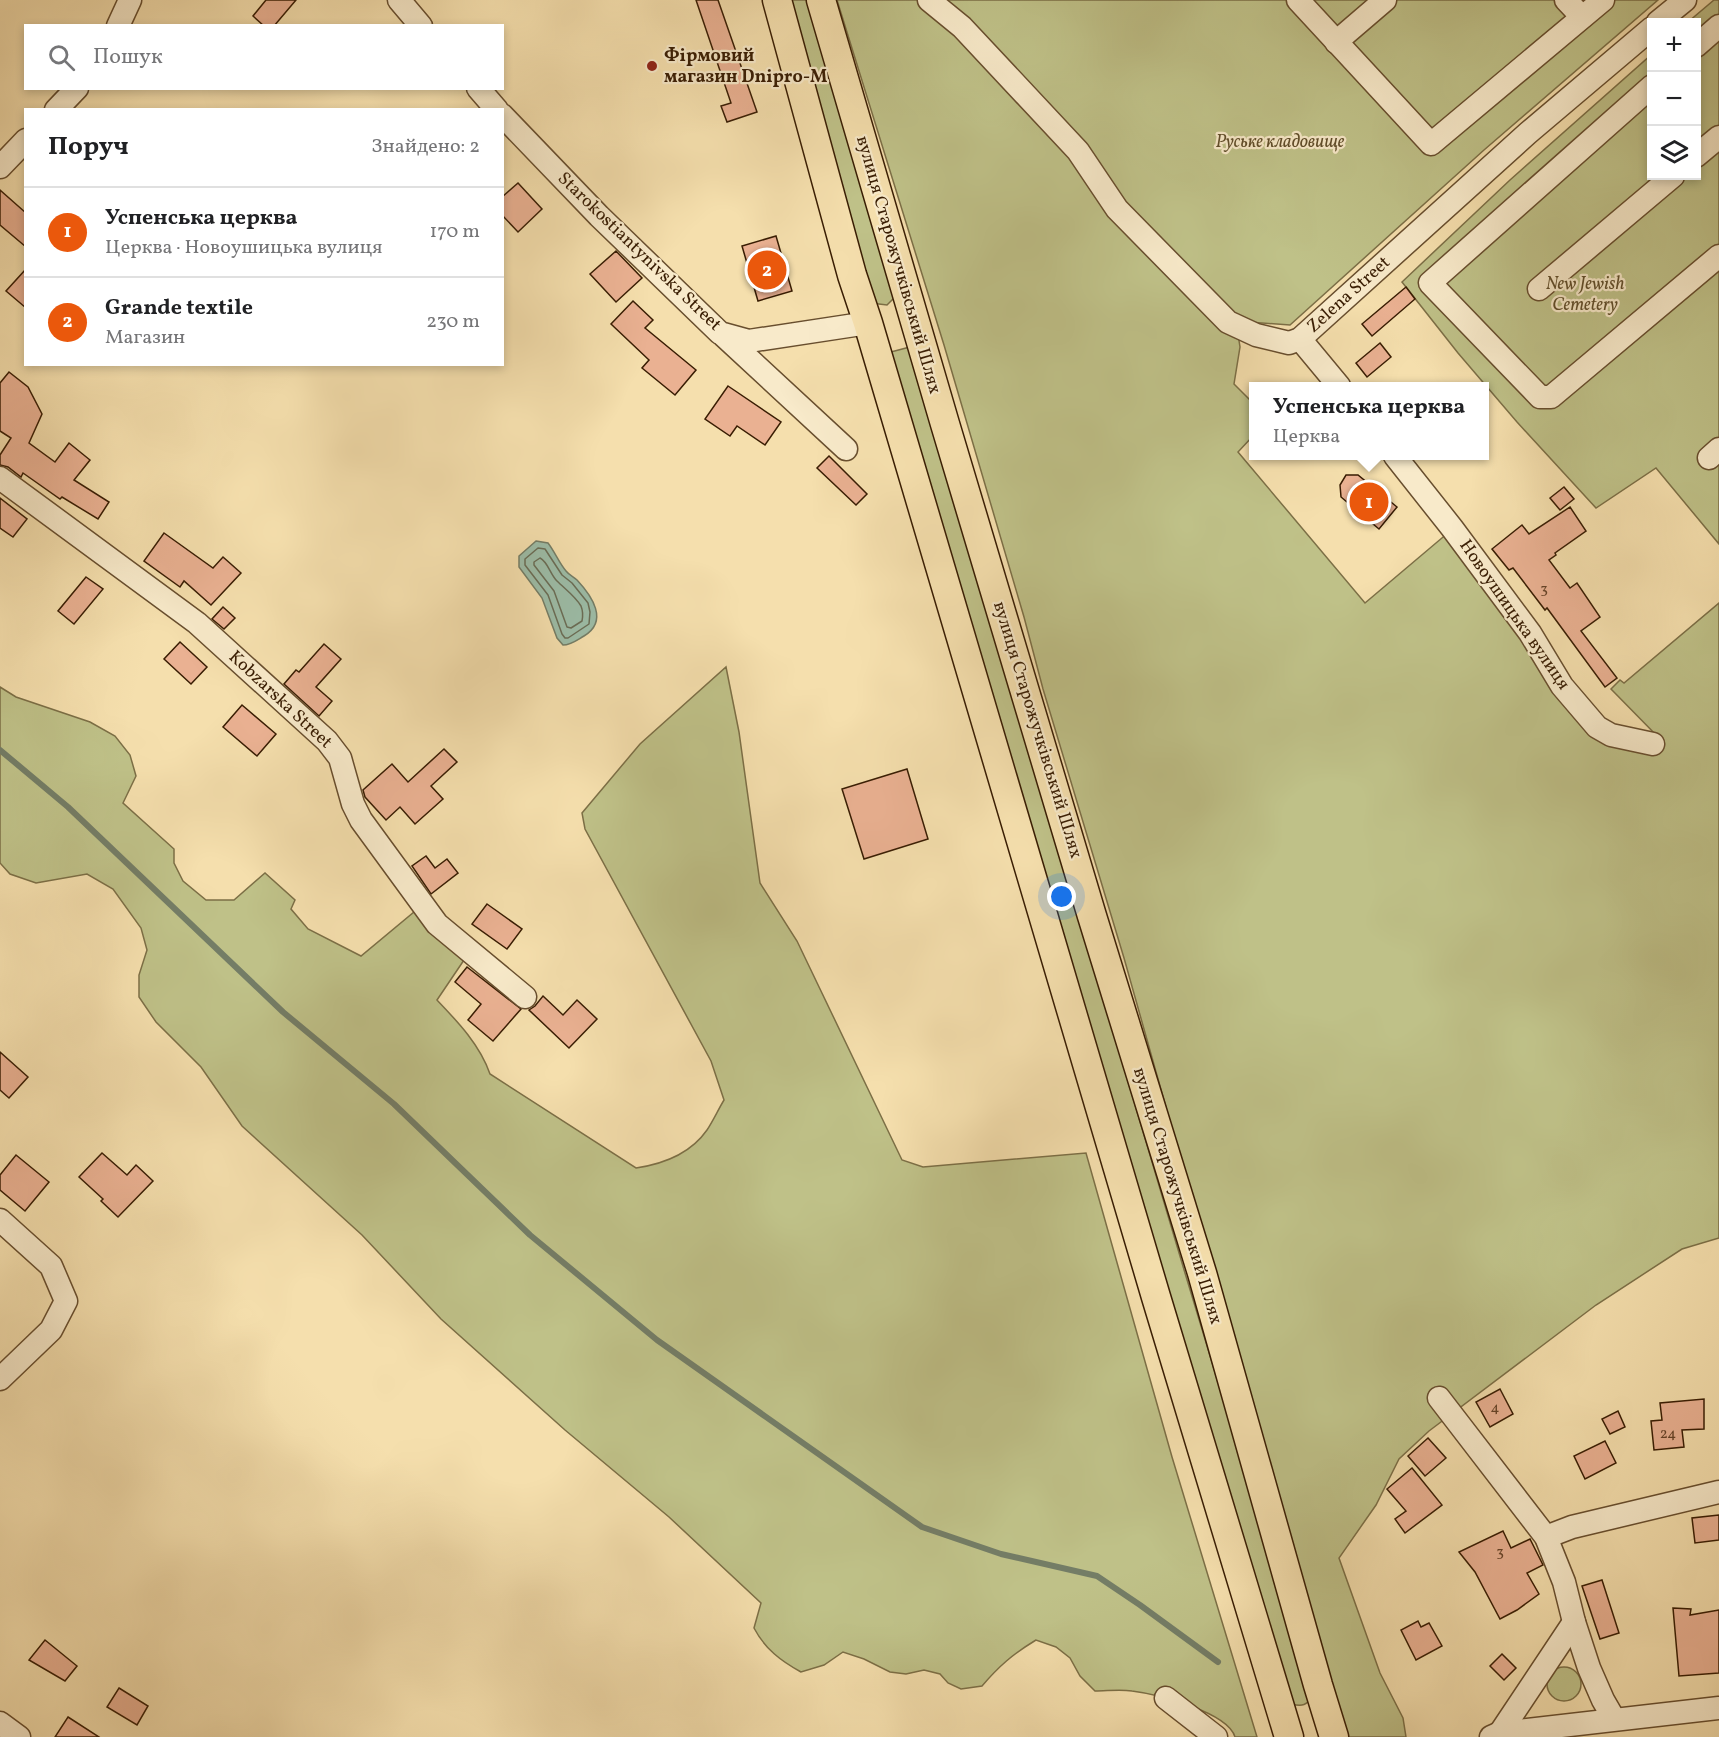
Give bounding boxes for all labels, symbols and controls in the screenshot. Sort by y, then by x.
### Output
map controls [1647,18,1701,180]
button: + [1647,18,1701,72]
search box [24,24,504,90]
icon: search [45,41,78,74]
text: Пошук [93,42,163,73]
place label: Фірмовий магазин Dnipro-M [664,44,827,90]
marker: Фірмовий магазин Dnipro-M [645,59,659,73]
button: − [1647,72,1701,126]
button: layers [1647,126,1701,180]
text: Поруч [48,129,129,165]
park label: Руське кладовище [1216,130,1345,155]
text: Знайдено: 2 [371,133,480,161]
street label: вулиця Старожучківський Шлях [849,133,947,397]
street label: Starokostiantynivska Street [551,167,727,337]
text: Успенська церква [105,203,298,234]
text: 1 [63,218,72,246]
text: 170 m [430,218,480,246]
text: Церква · Новоушицька вулиця [105,234,383,262]
pin: 2 [748,248,786,292]
street label: Zelena Street [1302,251,1396,339]
park label: New Jewish Cemetery [1546,272,1624,318]
text: Grande textile [105,293,253,324]
text: 2 [62,308,73,336]
text: 230 m [426,308,480,336]
text: Магазин [105,324,185,352]
popup [1249,382,1489,460]
text: Успенська церква [1273,392,1465,423]
text: Церква [1273,423,1340,451]
pin: 1 [1350,480,1388,524]
street label: Новоушицька вулиця [1453,535,1575,695]
house number: 3 [1540,579,1548,600]
street label: вулиця Старожучківський Шлях [986,599,1088,861]
street label: Kobzarska Street [223,645,337,755]
your location [1047,882,1076,911]
street label: вулиця Старожучківський Шлях [1126,1065,1228,1327]
house number: 4 [1491,1398,1500,1419]
house number: 24 [1660,1424,1676,1445]
house number: 3 [1496,1542,1504,1563]

